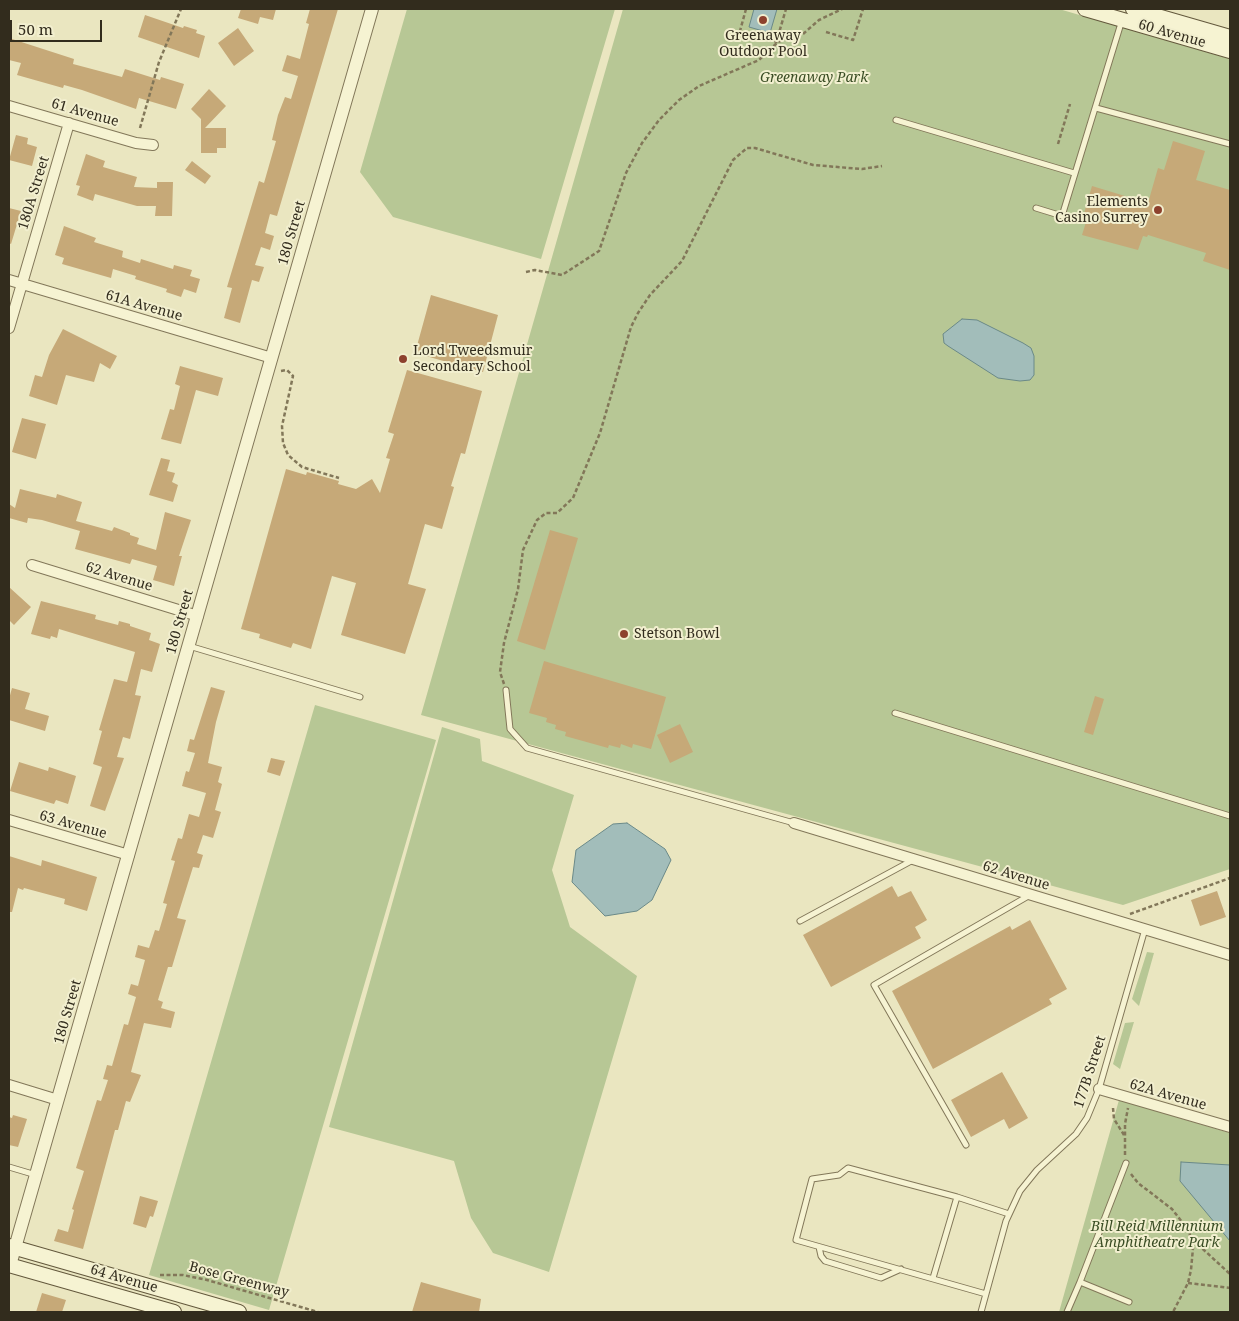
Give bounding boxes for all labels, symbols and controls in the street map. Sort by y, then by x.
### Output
scale bar [12,10,105,42]
marker: Greenaway Outdoor Pool [757,14,769,26]
street label: 60 Avenue [1136,16,1208,52]
text: 50 m [18,19,53,39]
place label: Greenaway Outdoor Pool [719,28,807,60]
park label: Greenaway Park [760,70,868,86]
street label: 61 Avenue [49,95,121,131]
street label: 180A Street [15,154,53,232]
place label: Elements Casino Surrey [1055,194,1148,226]
street label: 180 Street [275,199,309,267]
marker: Elements Casino Surrey [1152,204,1164,216]
street label: 61A Avenue [104,287,184,325]
place label: Lord Tweedsmuir Secondary School [413,343,532,376]
marker: Lord Tweedsmuir Secondary School [397,353,409,365]
street label: 62 Avenue [83,559,155,595]
street label: 180 Street [163,588,197,656]
place label: Stetson Bowl [634,626,720,642]
marker: Stetson Bowl [618,628,630,640]
street label: 63 Avenue [37,807,109,843]
street label: 62 Avenue [980,858,1052,894]
street label: 180 Street [51,978,85,1046]
street label: 177B Street [1070,1034,1110,1110]
street label: 62A Avenue [1128,1076,1208,1114]
park label: Bill Reid Millennium Amphitheatre Park [1091,1219,1223,1252]
street label: Bose Greenway [187,1259,291,1301]
street label: 64 Avenue [88,1261,160,1297]

